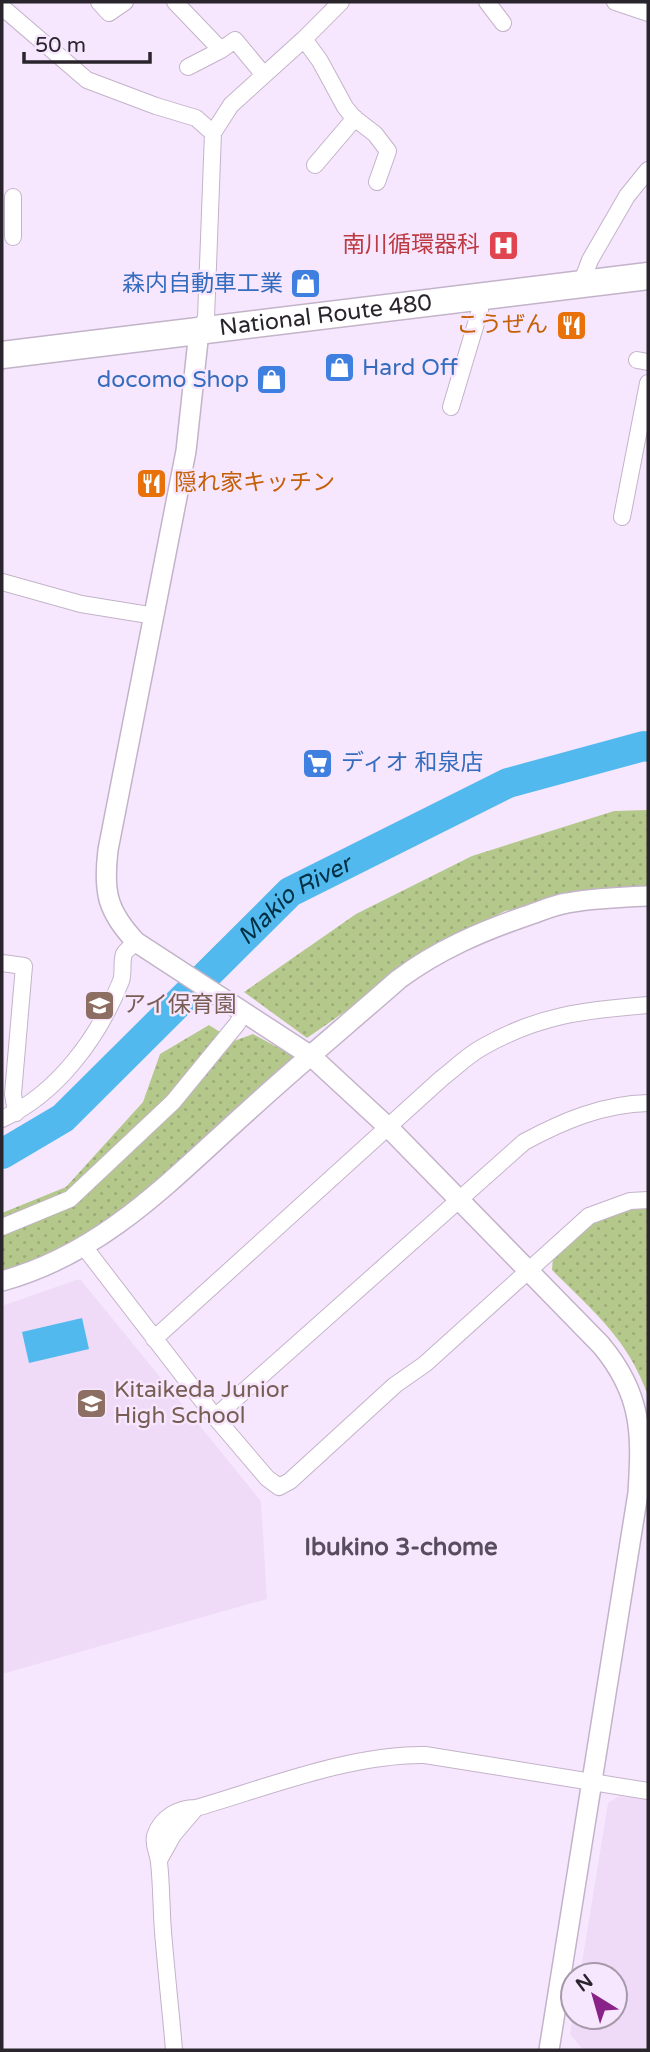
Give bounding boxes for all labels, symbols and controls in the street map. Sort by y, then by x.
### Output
scale bar [24,21,150,65]
text: 50 m [35,33,86,58]
hospital icon: 南川循環器科 [486,228,520,262]
place label: 南川循環器科 [342,231,480,259]
shop icon: 森内自動車工業 [289,267,323,301]
place label: 森内自動車工業 [122,270,283,298]
street label: National Route 480 [218,289,433,342]
restaurant icon: こうぜん [554,308,588,342]
place label: こうぜん [456,311,548,339]
shop icon: Hard Off [322,351,356,385]
place label: Hard Off [362,354,458,382]
shop icon: docomo Shop [255,363,289,397]
place label: docomo Shop [97,366,249,394]
restaurant icon: 隠れ家キッチン [134,466,168,500]
place label: 隠れ家キッチン [174,469,335,497]
supermarket icon: ディオ 和泉店 [301,746,335,780]
place label: ディオ 和泉店 [341,749,483,777]
water label: Makio River [231,848,358,951]
school or university icon: アイ保育園 [83,988,117,1022]
place label: アイ保育園 [123,991,237,1019]
place label: Kitaikeda Junior High School [114,1376,289,1430]
school or university icon: Kitaikeda Junior High School [74,1386,108,1420]
district label: Ibukino 3-chome [304,1533,498,1562]
north arrow [559,1961,629,2031]
text: N [572,1970,597,1997]

